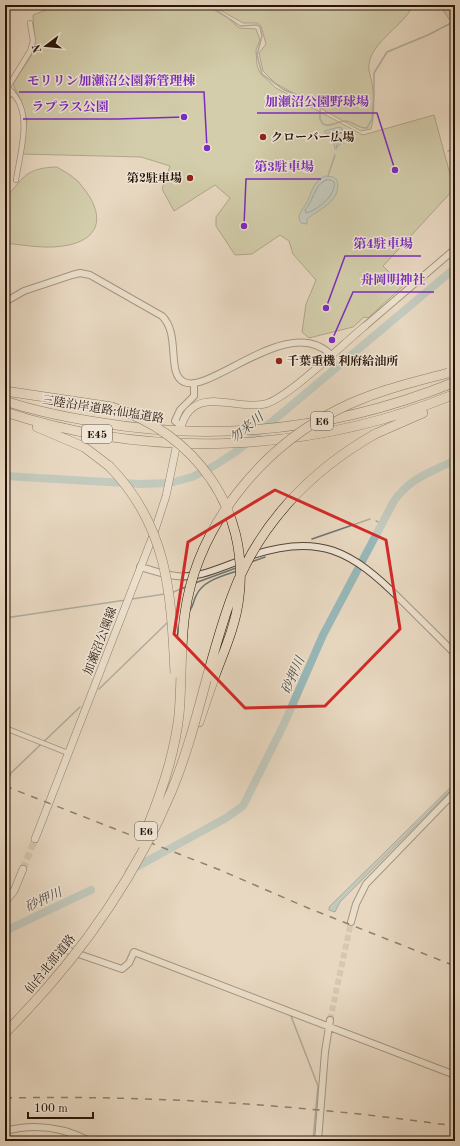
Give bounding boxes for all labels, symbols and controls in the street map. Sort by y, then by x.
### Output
north arrow [26,26,66,66]
text: N [31,42,44,54]
callout: モリリン加瀬沼公園新管理棟 [19,67,204,92]
text: モリリン加瀬沼公園新管理棟 [26,73,196,88]
callout: 加瀬沼公園野球場 [257,88,377,113]
callout: ラプラス公園 [23,94,117,119]
text: 加瀬沼公園野球場 [265,94,369,109]
text: ラプラス公園 [31,100,109,114]
place label: クローバー広場 [271,130,354,144]
marker: クローバー広場 [258,132,268,142]
callout: 第3駐車場 [246,154,321,179]
text: 第3駐車場 [254,159,314,174]
place label: 第2駐車場 [127,171,182,185]
marker: 第2駐車場 [185,173,195,183]
callout: 第4駐車場 [345,231,421,256]
text: 第4駐車場 [353,236,413,251]
callout: 舟岡明神社 [353,267,434,292]
text: 舟岡明神社 [360,272,426,287]
place label: 千葉重機 利府給油所 [287,354,398,368]
marker: 千葉重機 利府給油所 [274,356,284,366]
street label: 三陸沿岸道路;仙塩道路 [41,392,165,426]
water label: 勿来川 [227,409,268,445]
road number: E6 [311,412,333,430]
road number: E45 [82,425,112,443]
street label: 加瀬沼公園線 [81,605,119,677]
water label: 砂押川 [279,653,308,696]
road number: E6 [135,822,157,840]
water label: 砂押川 [23,884,66,914]
street label: 仙台北部道路 [22,932,78,996]
scale bar [28,1094,93,1120]
text: 100 m [34,1103,68,1115]

